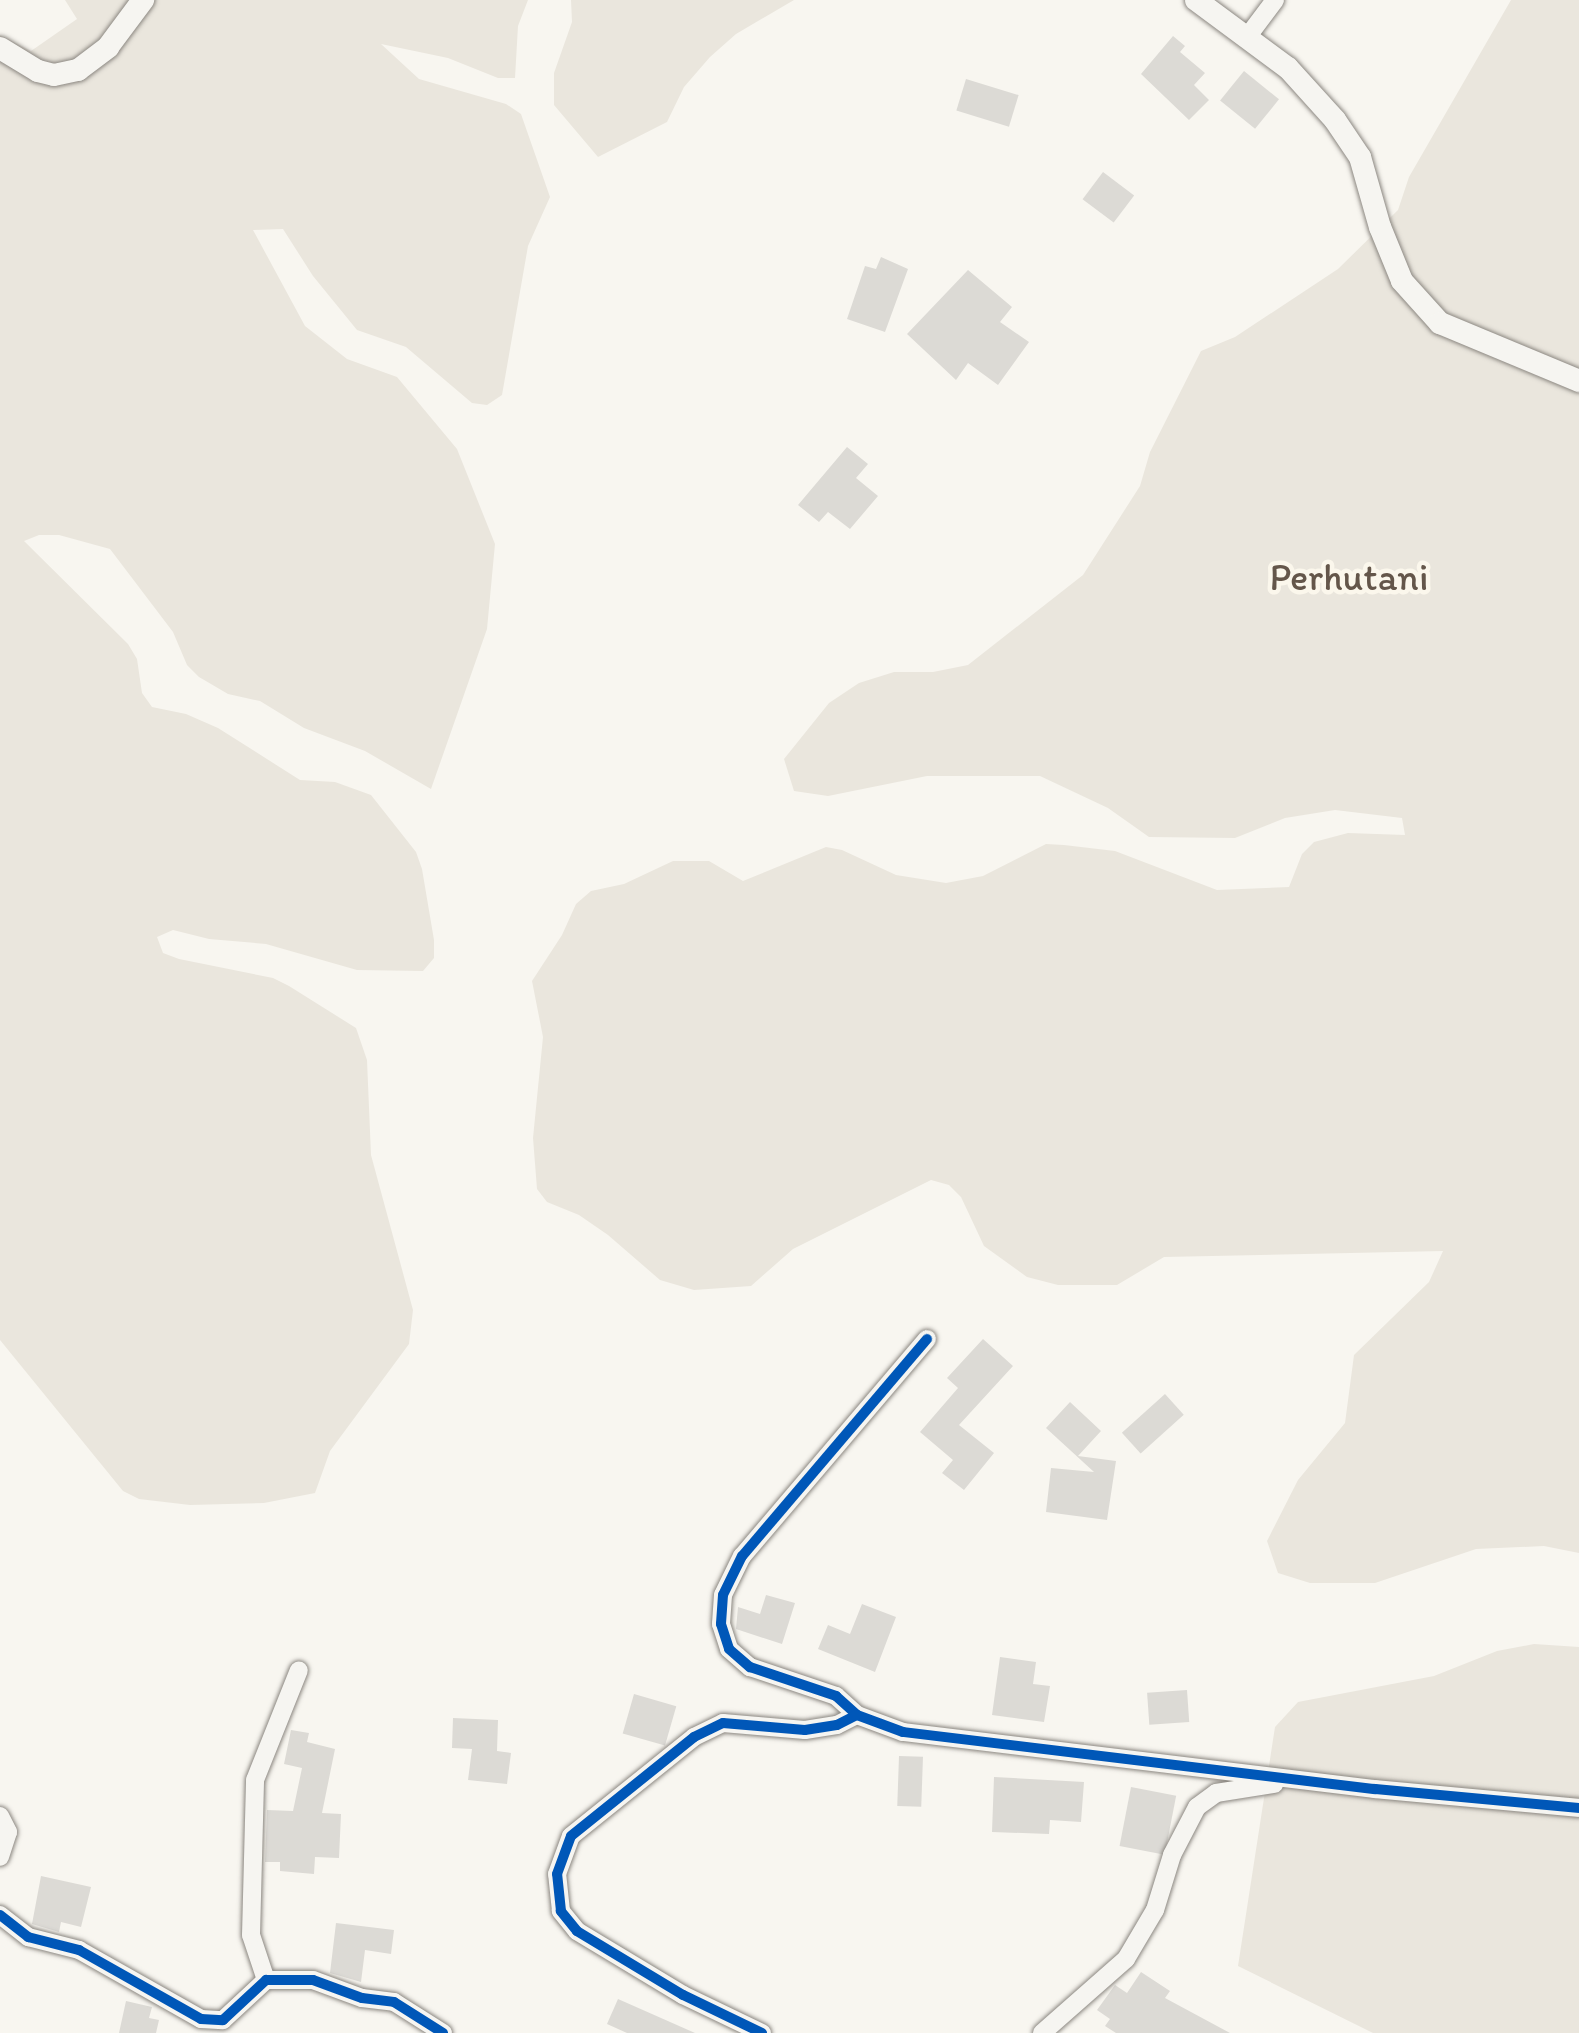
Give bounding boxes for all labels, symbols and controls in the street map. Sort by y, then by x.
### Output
park label: Perhutani [1269,555,1429,601]

